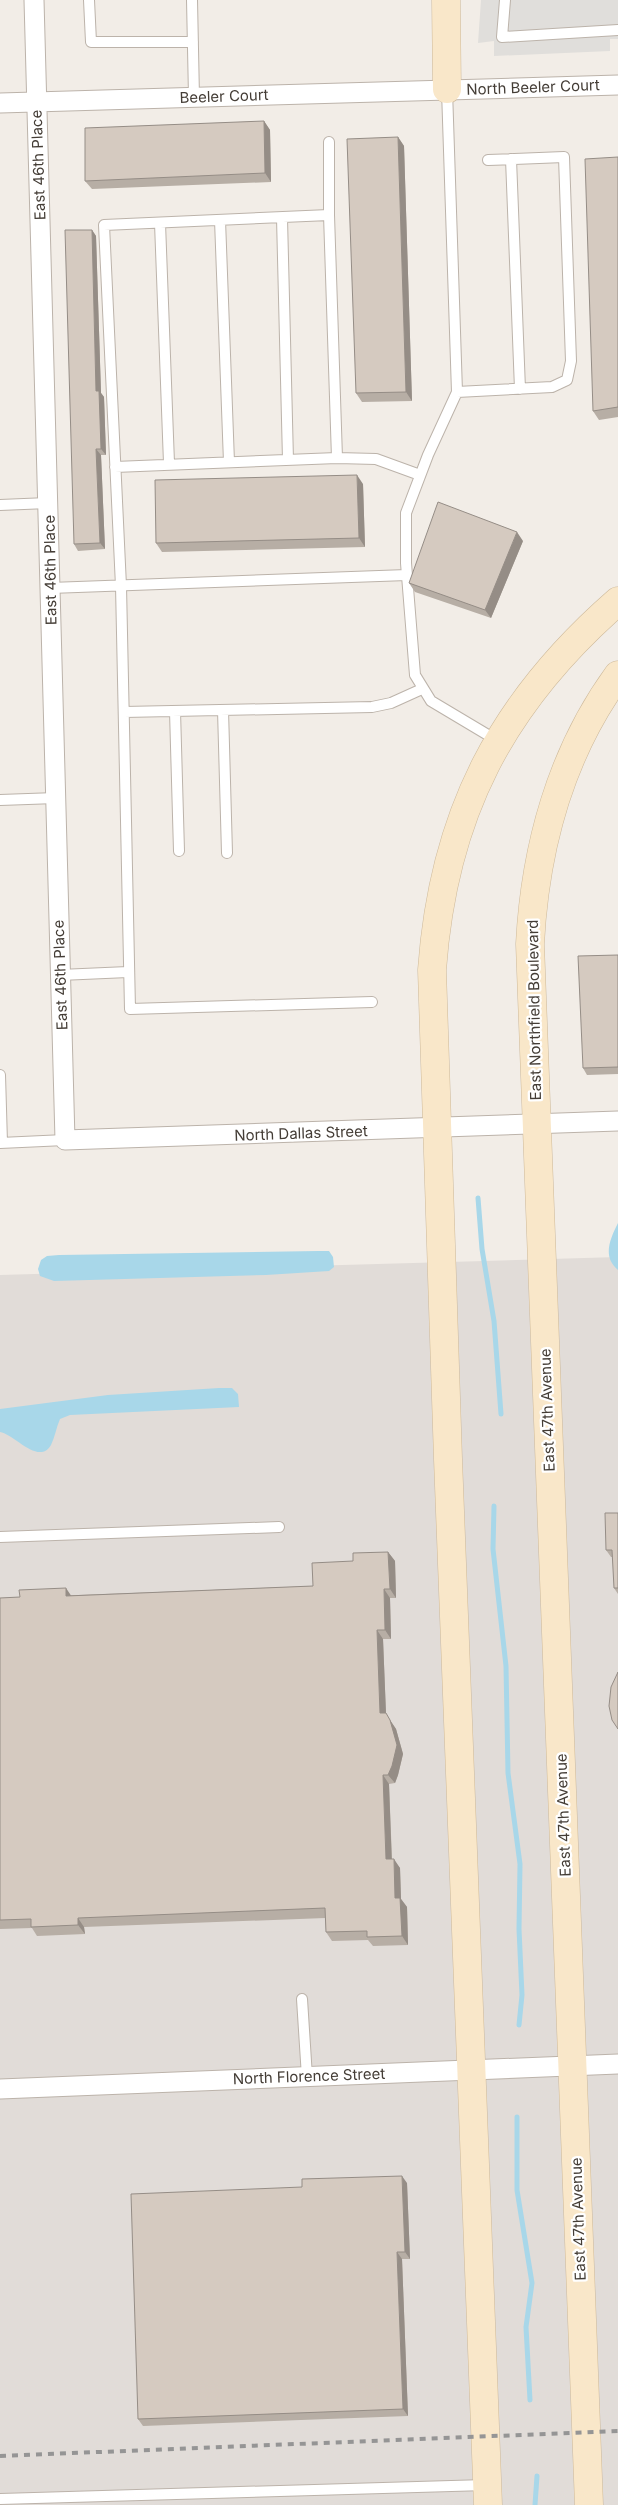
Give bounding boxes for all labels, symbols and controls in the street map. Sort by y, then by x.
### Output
street label: North Beeler Court [466,75,600,99]
street label: Beeler Court [179,85,269,107]
street label: East 46th Place [27,109,49,221]
street label: East 46th Place [40,515,60,625]
street label: East 46th Place [49,919,71,1031]
street label: East Northfield Boulevard [523,920,545,1100]
street label: North Dallas Street [234,1121,368,1145]
street label: East 47th Avenue [535,1348,559,1472]
street label: East 47th Avenue [551,1753,575,1877]
street label: North Florence Street [232,2064,386,2088]
street label: East 47th Avenue [566,2157,590,2281]

